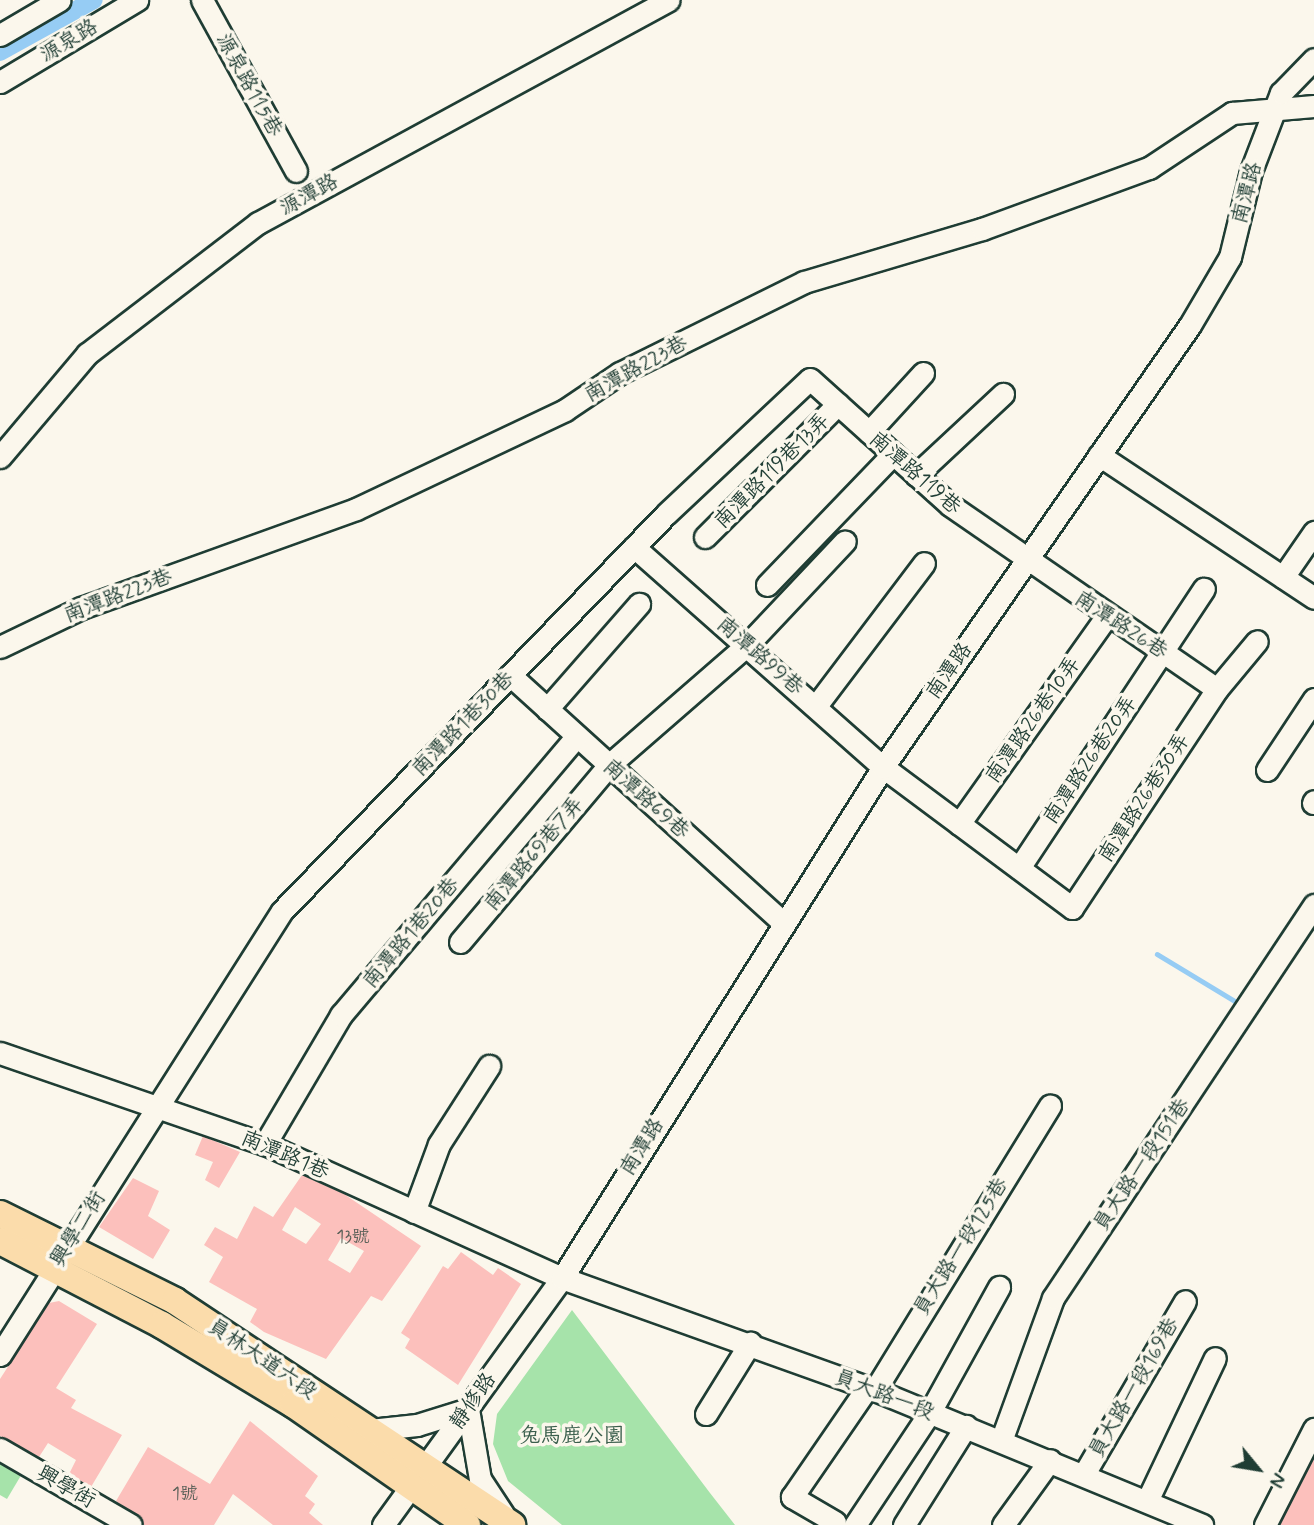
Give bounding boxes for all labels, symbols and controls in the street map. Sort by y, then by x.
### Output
street label: 源泉路 [36,14,102,68]
street label: 源泉路115巷 [210,29,288,141]
street label: 南潭路 [1227,159,1267,227]
street label: 源潭路 [275,169,343,221]
street label: 南潭路223巷 [580,330,692,408]
street label: 南潭路119巷13弄 [709,408,835,534]
street label: 南潭路119巷 [864,426,966,520]
street label: 南潭路223巷 [60,564,176,628]
street label: 南潭路26巷 [1070,586,1172,664]
street label: 南潭路99巷 [711,611,809,701]
street label: 南潭路 [921,638,977,704]
street label: 南潭路26巷10弄 [980,652,1086,788]
street label: 南潭路1巷30巷 [407,666,519,782]
street label: 南潭路26巷20弄 [1038,691,1142,829]
street label: 南潭路26巷30弄 [1093,729,1195,867]
street label: 南潭路69巷 [598,754,694,844]
street label: 南潭路69巷7弄 [479,792,589,916]
street label: 南潭路1巷20巷 [357,873,465,993]
street label: 員大路一段151巷 [1088,1094,1196,1236]
street label: 南潭路 [615,1114,669,1180]
street label: 南潭路1巷 [237,1125,333,1185]
street label: 員大路一段125巷 [908,1173,1014,1321]
street label: 興學二街 [45,1187,111,1271]
house number: 13號 [336,1226,370,1248]
street label: 員林大道六段 [203,1313,321,1405]
street label: 員大路一段169巷 [1084,1313,1184,1463]
street label: 員大路一段 [830,1364,938,1426]
street label: 靜修路 [445,1368,501,1434]
park label: 兔馬鹿公園 [520,1423,624,1449]
north arrow [1223,1434,1293,1504]
street label: 興學街 [32,1460,100,1514]
text: N [1263,1468,1291,1491]
house number: 1號 [172,1483,198,1505]

